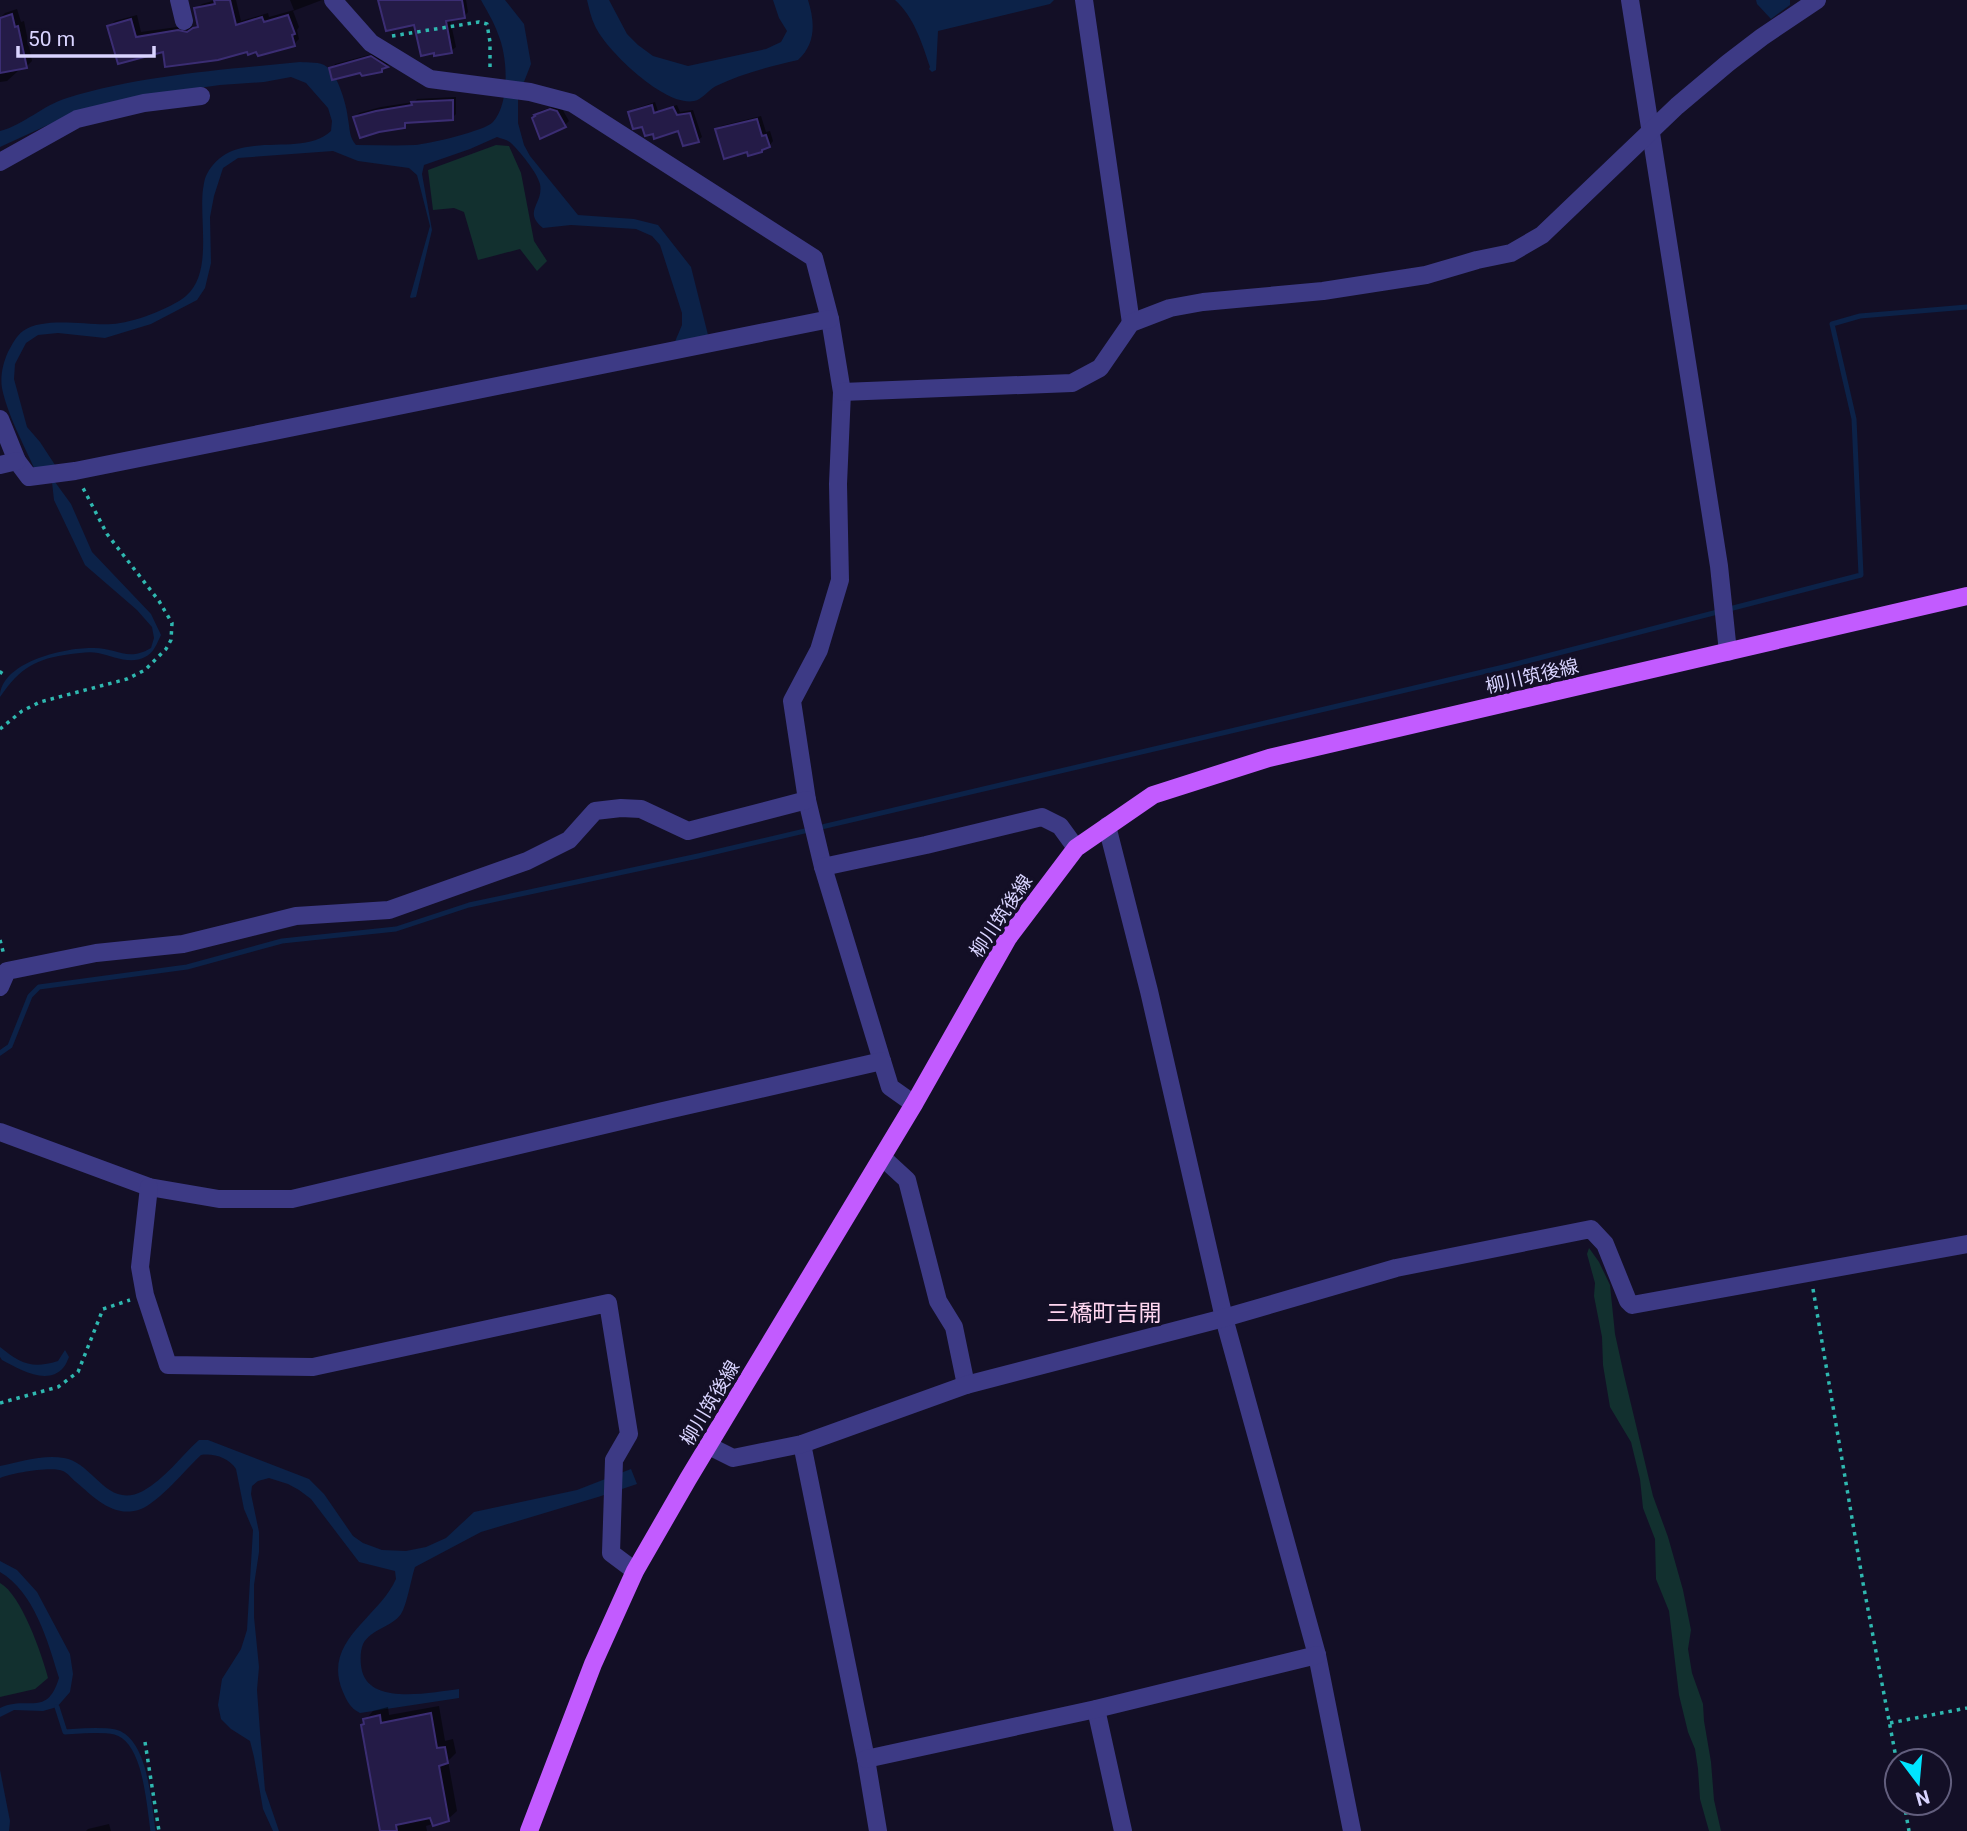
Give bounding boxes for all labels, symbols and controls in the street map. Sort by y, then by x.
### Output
scale bar [18,14,154,58]
text: 50 m [28,27,75,51]
street label: 柳川筑後線 [1483,654,1581,698]
street label: 柳川筑後線 [965,870,1037,962]
district label: 三橋町吉開 [1047,1300,1162,1327]
street label: 柳川筑後線 [676,1356,744,1450]
north arrow [1883,1747,1953,1817]
text: N [1913,1785,1932,1811]

